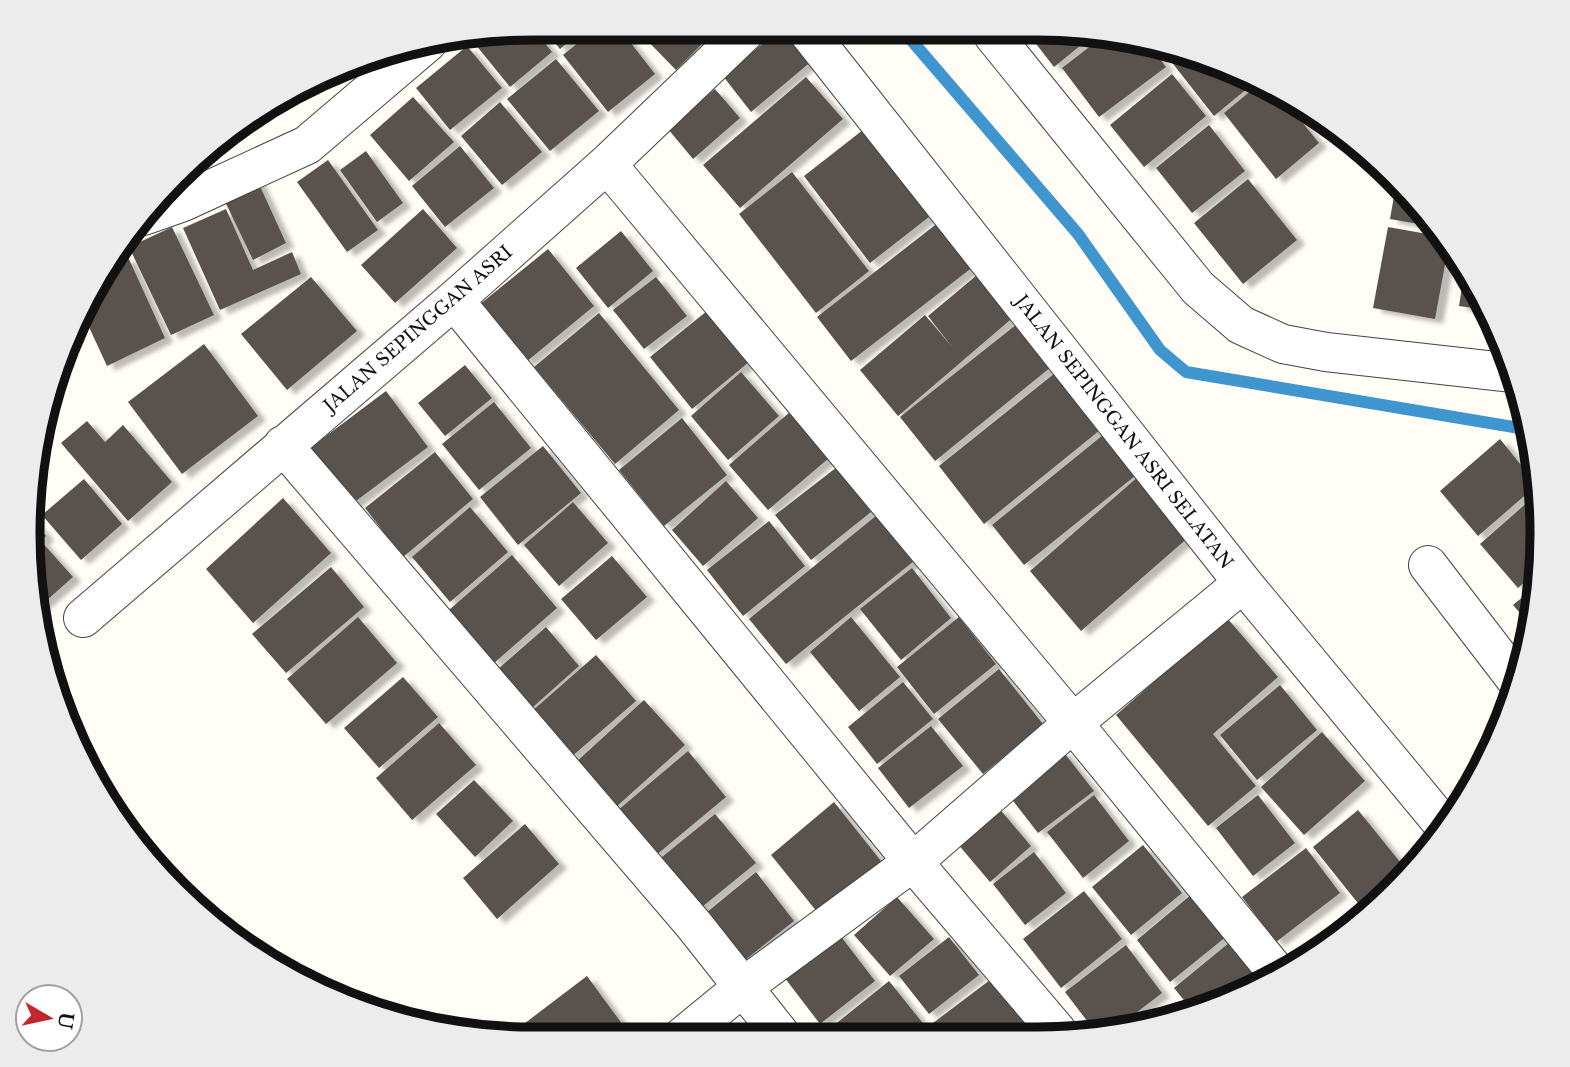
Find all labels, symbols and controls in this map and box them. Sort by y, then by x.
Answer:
street label: JALAN SEPINGGAN ASRI [318,241,517,418]
street label: JALAN SEPINGGAN ASRI SELATAN [1009,289,1238,573]
north arrow [14,983,84,1053]
text: U [53,1011,78,1031]

